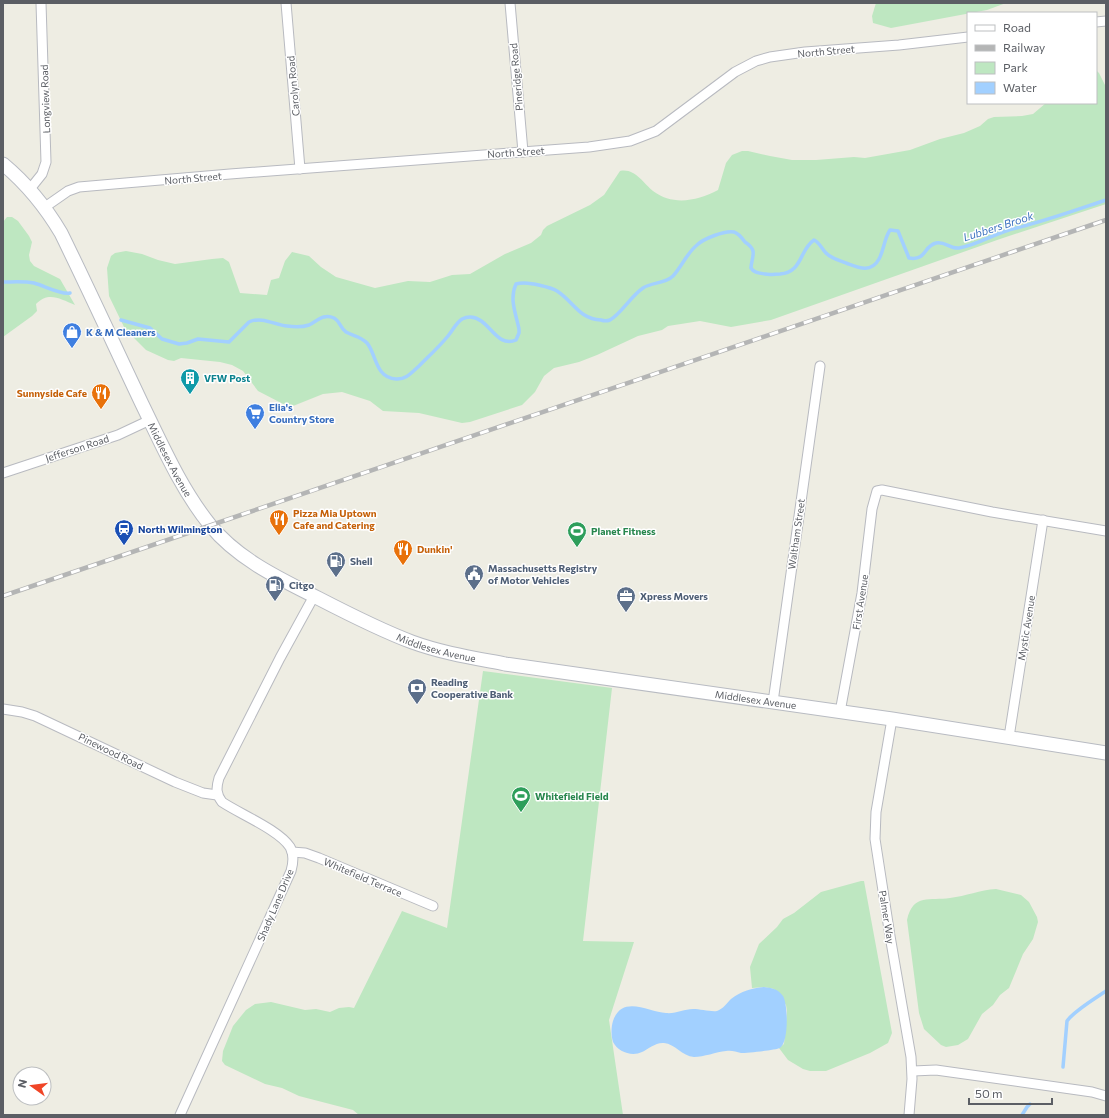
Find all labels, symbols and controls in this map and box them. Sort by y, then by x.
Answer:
legend [967,12,1097,104]
text: Road [1003,20,1031,34]
text: Railway [1003,40,1045,54]
street label: Pineridge Road [507,42,525,111]
street label: North Street [797,43,855,59]
street label: Carolyn Road [284,55,302,117]
text: Park [1003,60,1029,74]
street label: Longview Road [38,64,52,134]
text: Water [1003,80,1037,94]
street label: North Street [487,144,545,160]
street label: North Street [164,170,222,186]
water label: Lubbers Brook [961,208,1036,243]
shop icon: K & M Cleaners [61,321,83,349]
place label: K & M Cleaners [86,326,156,338]
building icon: VFW Post [179,367,201,395]
place label: VFW Post [204,372,250,384]
restaurant icon: Sunnyside Cafe [90,382,112,410]
place label: Sunnyside Cafe [17,387,87,399]
place label: Elia's Country Store [269,401,334,425]
supermarket icon: Elia's Country Store [244,402,266,430]
street label: Middlesex Avenue [146,420,194,499]
street label: Jefferson Road [44,432,111,464]
street label: Waltham Street [785,498,807,570]
place label: Pizza Mia Uptown Cafe and Catering [293,507,377,531]
restaurant icon: Pizza Mia Uptown Cafe and Catering [268,508,290,536]
station icon: North Wilmington [113,518,135,546]
sports icon: Planet Fitness [566,520,588,548]
place label: North Wilmington [138,523,222,535]
place label: Planet Fitness [591,525,656,537]
restaurant icon: Dunkin' [392,538,414,566]
place label: Dunkin' [417,543,452,555]
fuel station icon: Shell [325,550,347,578]
place label: Shell [350,555,373,567]
place label: Massachusetts Registry of Motor Vehicles [488,562,598,586]
public building icon: Massachusetts Registry of Motor Vehicles [463,563,485,591]
street label: First Avenue [850,573,870,631]
fuel station icon: Citgo [264,574,286,602]
place label: Citgo [289,579,314,591]
office icon: Xpress Movers [615,585,637,613]
place label: Xpress Movers [640,590,708,602]
street label: Mystic Avenue [1015,595,1037,661]
street label: Middlesex Avenue [395,631,477,664]
place label: Reading Cooperative Bank [431,676,513,700]
bank icon: Reading Cooperative Bank [406,677,428,705]
street label: Middlesex Avenue [714,688,797,711]
street label: Pinewood Road [77,730,146,772]
sports icon: Whitefield Field [510,785,532,813]
place label: Whitefield Field [535,790,609,802]
street label: Whitefield Terrace [322,855,404,899]
street label: Shady Lane Drive [254,867,296,943]
street label: Palmer Way [877,889,897,945]
north arrow [12,1066,52,1106]
text: N [15,1078,29,1089]
scale bar [969,1080,1052,1106]
text: 50 m [975,1086,1003,1100]

